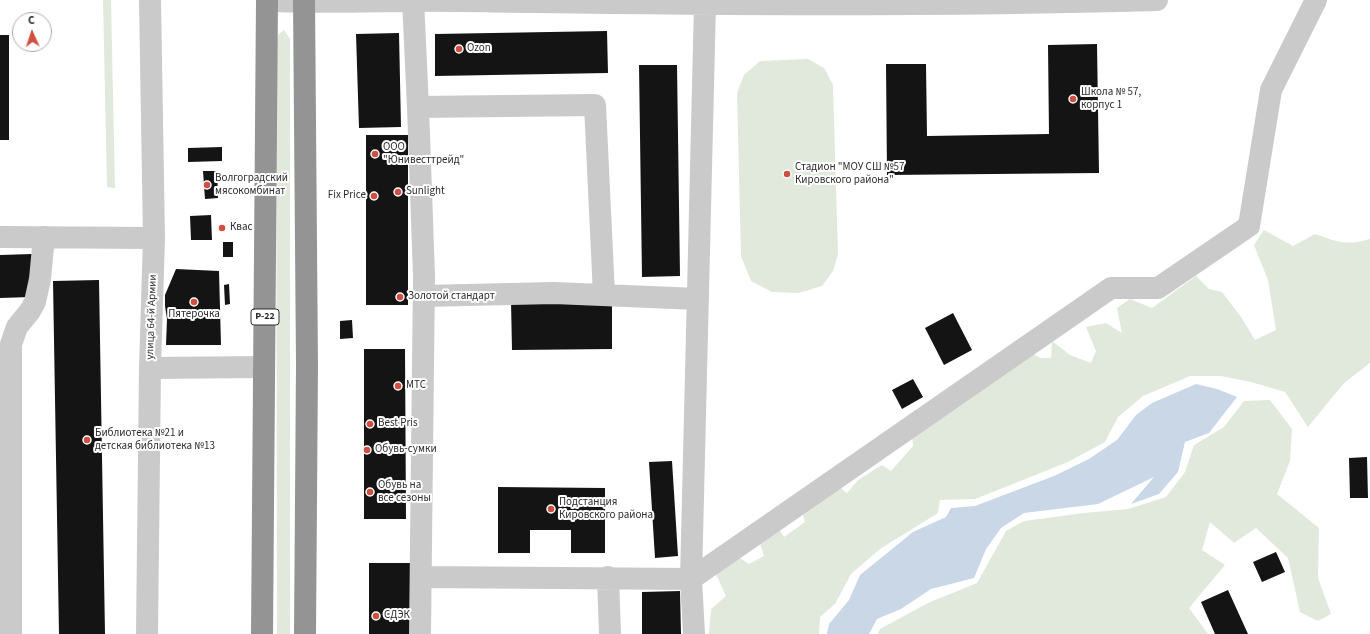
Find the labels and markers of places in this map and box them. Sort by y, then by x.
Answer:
place label: Ozon [467,42,491,56]
marker: Ozon [454,44,464,54]
place label: Школа № 57, корпус 1 [1081,86,1141,112]
marker: Школа № 57, корпус 1 [1068,94,1078,104]
place label: ООО "Юнивесттрейд" [383,141,464,167]
marker: ООО "Юнивесттрейд" [370,149,380,159]
place label: Стадион "МОУ СШ №57 Кировского района" [795,161,904,187]
marker: Стадион "МОУ СШ №57 Кировского района" [782,169,792,179]
place label: Волгоградский мясокомбинат [215,172,288,198]
marker: Волгоградский мясокомбинат [202,180,212,190]
place label: Sunlight [406,185,445,199]
marker: Sunlight [393,187,403,197]
place label: Fix Price [328,189,366,203]
marker: Fix Price [369,191,379,201]
place label: Квас [230,221,253,235]
marker: Квас [217,223,227,233]
place label: Золотой стандарт [408,290,495,304]
marker: Золотой стандарт [395,292,405,302]
marker: Пятерочка [189,297,199,307]
place label: Пятерочка [168,308,220,322]
place label: МТС [406,379,426,393]
marker: МТС [393,381,403,391]
place label: Best Pris [378,417,418,431]
marker: Best Pris [365,419,375,429]
place label: Библиотека №21 и детская библиотека №13 [95,427,215,453]
marker: Библиотека №21 и детская библиотека №13 [82,435,92,445]
place label: Обувь-сумки [375,443,437,457]
marker: Обувь-сумки [362,445,372,455]
place label: Обувь на все сезоны [378,479,431,505]
marker: Обувь на все сезоны [365,487,375,497]
place label: Подстанция Кировского района [559,496,653,522]
marker: Подстанция Кировского района [546,504,556,514]
place label: СДЭК [384,609,410,623]
marker: СДЭК [371,611,381,621]

